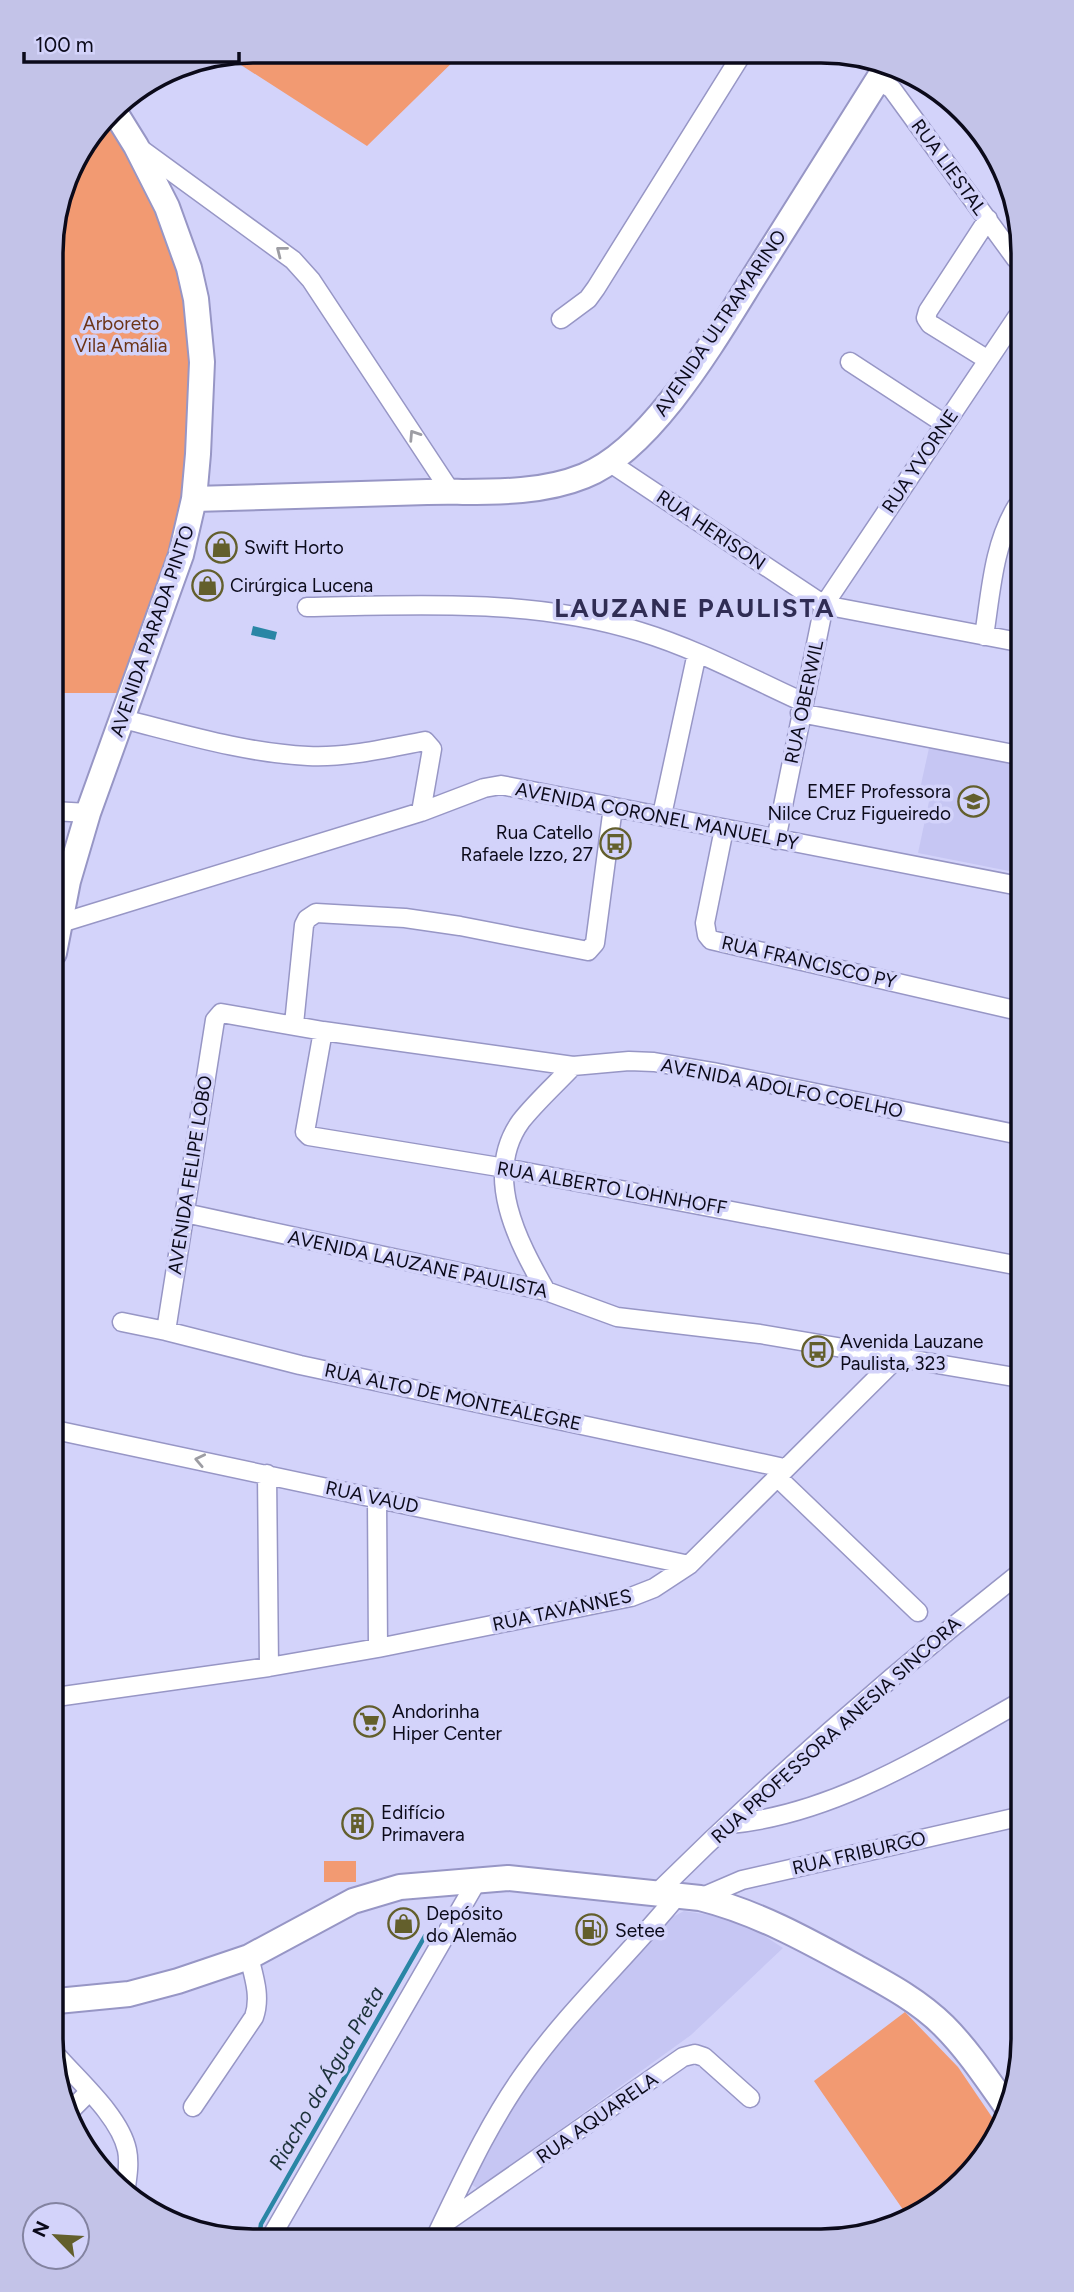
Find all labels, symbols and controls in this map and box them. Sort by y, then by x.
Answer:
scale bar [24,21,240,65]
text: 100 m [35,32,94,57]
street label: RUA LIESTAL [907,115,992,219]
street label: AVENIDA ULTRAMARINO [649,226,791,420]
one-way arrow [276,247,289,259]
park label: Arboreto Vila Amália [74,312,168,357]
street label: RUA YVORNE [877,405,963,517]
one-way arrow [409,430,422,443]
street label: RUA HERISON [652,485,770,575]
street label: AVENIDA PARADA PINTO [105,522,199,740]
shop icon: Swift Horto [204,530,238,564]
place label: Swift Horto [244,536,344,559]
shop icon: Cirúrgica Lucena [190,568,224,602]
place label: Cirúrgica Lucena [230,574,373,597]
district label: LAUZANE PAULISTA [554,592,836,624]
street label: RUA OBERWIL [780,638,828,766]
street label: AVENIDA CORONEL MANUEL PY [513,777,801,855]
place label: EMEF Professora Nilce Cruz Figueiredo [767,780,951,825]
school or university icon: EMEF Professora Nilce Cruz Figueiredo [957,785,991,819]
place label: Rua Catello Rafaele Izzo, 27 [461,821,593,866]
bus stop icon: Rua Catello Rafaele Izzo, 27 [599,826,633,860]
street label: RUA FRANCISCO PY [719,931,899,993]
street label: AVENIDA ADOLFO COELHO [659,1053,905,1123]
street label: AVENIDA FELIPE LOBO [163,1074,217,1276]
street label: RUA ALBERTO LOHNHOFF [495,1156,729,1220]
street label: AVENIDA LAUZANE PAULISTA [286,1225,550,1303]
place label: Avenida Lauzane Paulista, 323 [840,1330,983,1375]
bus stop icon: Avenida Lauzane Paulista, 323 [800,1335,834,1369]
street label: RUA ALTO DE MONTEALEGRE [322,1359,584,1435]
one-way arrow [194,1453,206,1468]
street label: RUA VAUD [323,1476,421,1518]
street label: RUA TAVANNES [490,1584,634,1636]
street label: RUA PROFESSORA ANESIA SINCORA [707,1612,966,1848]
place label: Andorinha Hiper Center [392,1700,503,1745]
supermarket icon: Andorinha Hiper Center [352,1705,386,1739]
place label: Edifício Primavera [381,1801,465,1846]
building icon: Edifício Primavera [341,1806,375,1840]
street label: RUA FRIBURGO [790,1826,928,1880]
place label: Depósito do Alemão [426,1902,517,1947]
shop icon: Depósito do Alemão [386,1907,420,1941]
fuel station icon: Setee [575,1913,609,1947]
place label: Setee [615,1919,665,1942]
water label: Riacho da Água Preta [263,1982,389,2174]
street label: RUA AQUARELA [532,2068,662,2168]
north arrow [21,2201,91,2271]
text: N [28,2218,55,2241]

